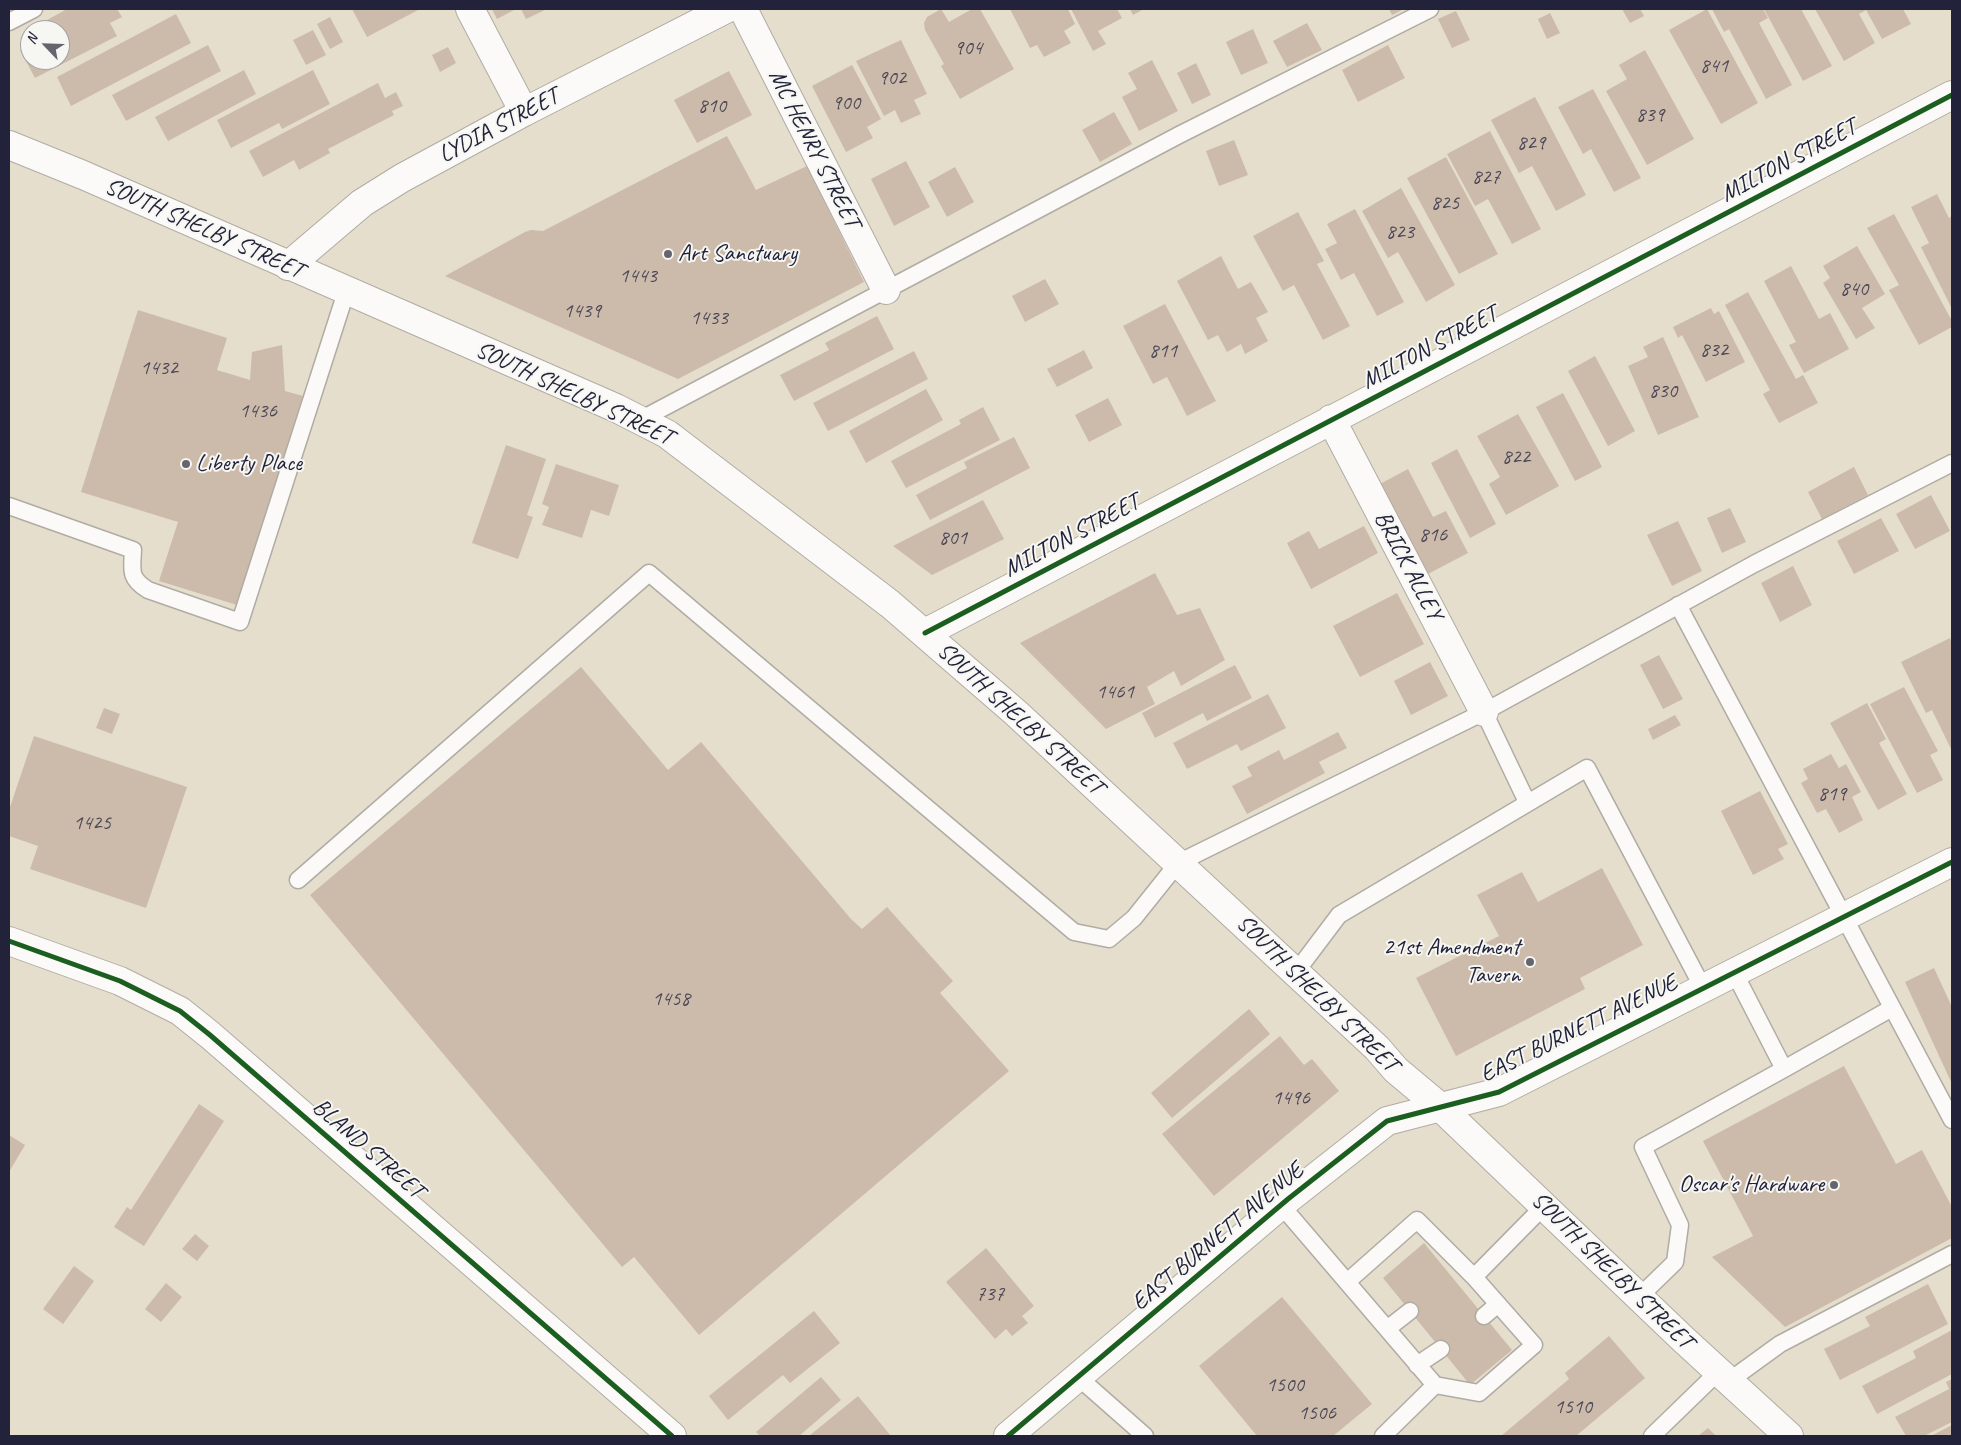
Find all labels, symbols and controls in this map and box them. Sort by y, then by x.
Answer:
north arrow [20,20,70,70]
text: N [22,32,41,47]
house number: 904 [954,35,982,61]
house number: 841 [1700,53,1728,79]
street label: MC HENRY STREET [762,65,866,233]
house number: 902 [878,65,906,91]
street label: LYDIA STREET [434,82,564,170]
house number: 900 [832,90,860,116]
house number: 810 [698,93,726,119]
house number: 839 [1636,102,1664,128]
street label: MILTON STREET [1716,113,1862,209]
house number: 829 [1517,130,1545,156]
house number: 827 [1472,164,1500,190]
street label: SOUTH SHELBY STREET [100,172,308,286]
house number: 825 [1431,190,1459,216]
house number: 823 [1386,219,1414,245]
place label: Art Sanctuary [678,240,797,268]
marker: Art Sanctuary [662,248,674,260]
house number: 1443 [619,263,657,289]
house number: 840 [1840,276,1868,302]
house number: 1439 [563,298,601,324]
street label: MILTON STREET [1357,300,1503,396]
house number: 1433 [690,305,728,331]
street label: SOUTH SHELBY STREET [471,336,677,452]
house number: 832 [1700,337,1728,363]
house number: 811 [1149,338,1177,364]
house number: 1432 [140,355,178,381]
house number: 830 [1649,378,1677,404]
house number: 1436 [239,398,277,424]
house number: 822 [1502,444,1530,470]
place label: Liberty Place [196,450,302,478]
marker: Liberty Place [180,458,192,470]
street label: MILTON STREET [999,488,1145,584]
street label: BRICK ALLEY [1367,507,1449,625]
house number: 816 [1419,522,1447,548]
house number: 801 [939,525,967,551]
street label: SOUTH SHELBY STREET [931,637,1109,801]
house number: 1461 [1096,679,1134,705]
house number: 819 [1818,781,1846,807]
house number: 1425 [73,810,111,836]
street label: SOUTH SHELBY STREET [1230,909,1404,1079]
place label: 21st Amendment Tavern [1383,934,1520,990]
marker: 21st Amendment Tavern [1524,956,1536,968]
street label: EAST BURNETT AVENUE [1476,969,1682,1089]
house number: 1458 [652,986,690,1012]
house number: 1496 [1272,1085,1310,1111]
street label: BLAND STREET [306,1093,430,1205]
street label: EAST BURNETT AVENUE [1126,1157,1310,1317]
place label: Oscar's Hardware [1679,1171,1824,1199]
marker: Oscar's Hardware [1828,1179,1840,1191]
street label: SOUTH SHELBY STREET [1525,1186,1699,1356]
house number: 737 [976,1281,1004,1307]
house number: 1500 [1266,1372,1304,1398]
house number: 1510 [1554,1394,1592,1420]
house number: 1506 [1298,1400,1336,1426]

